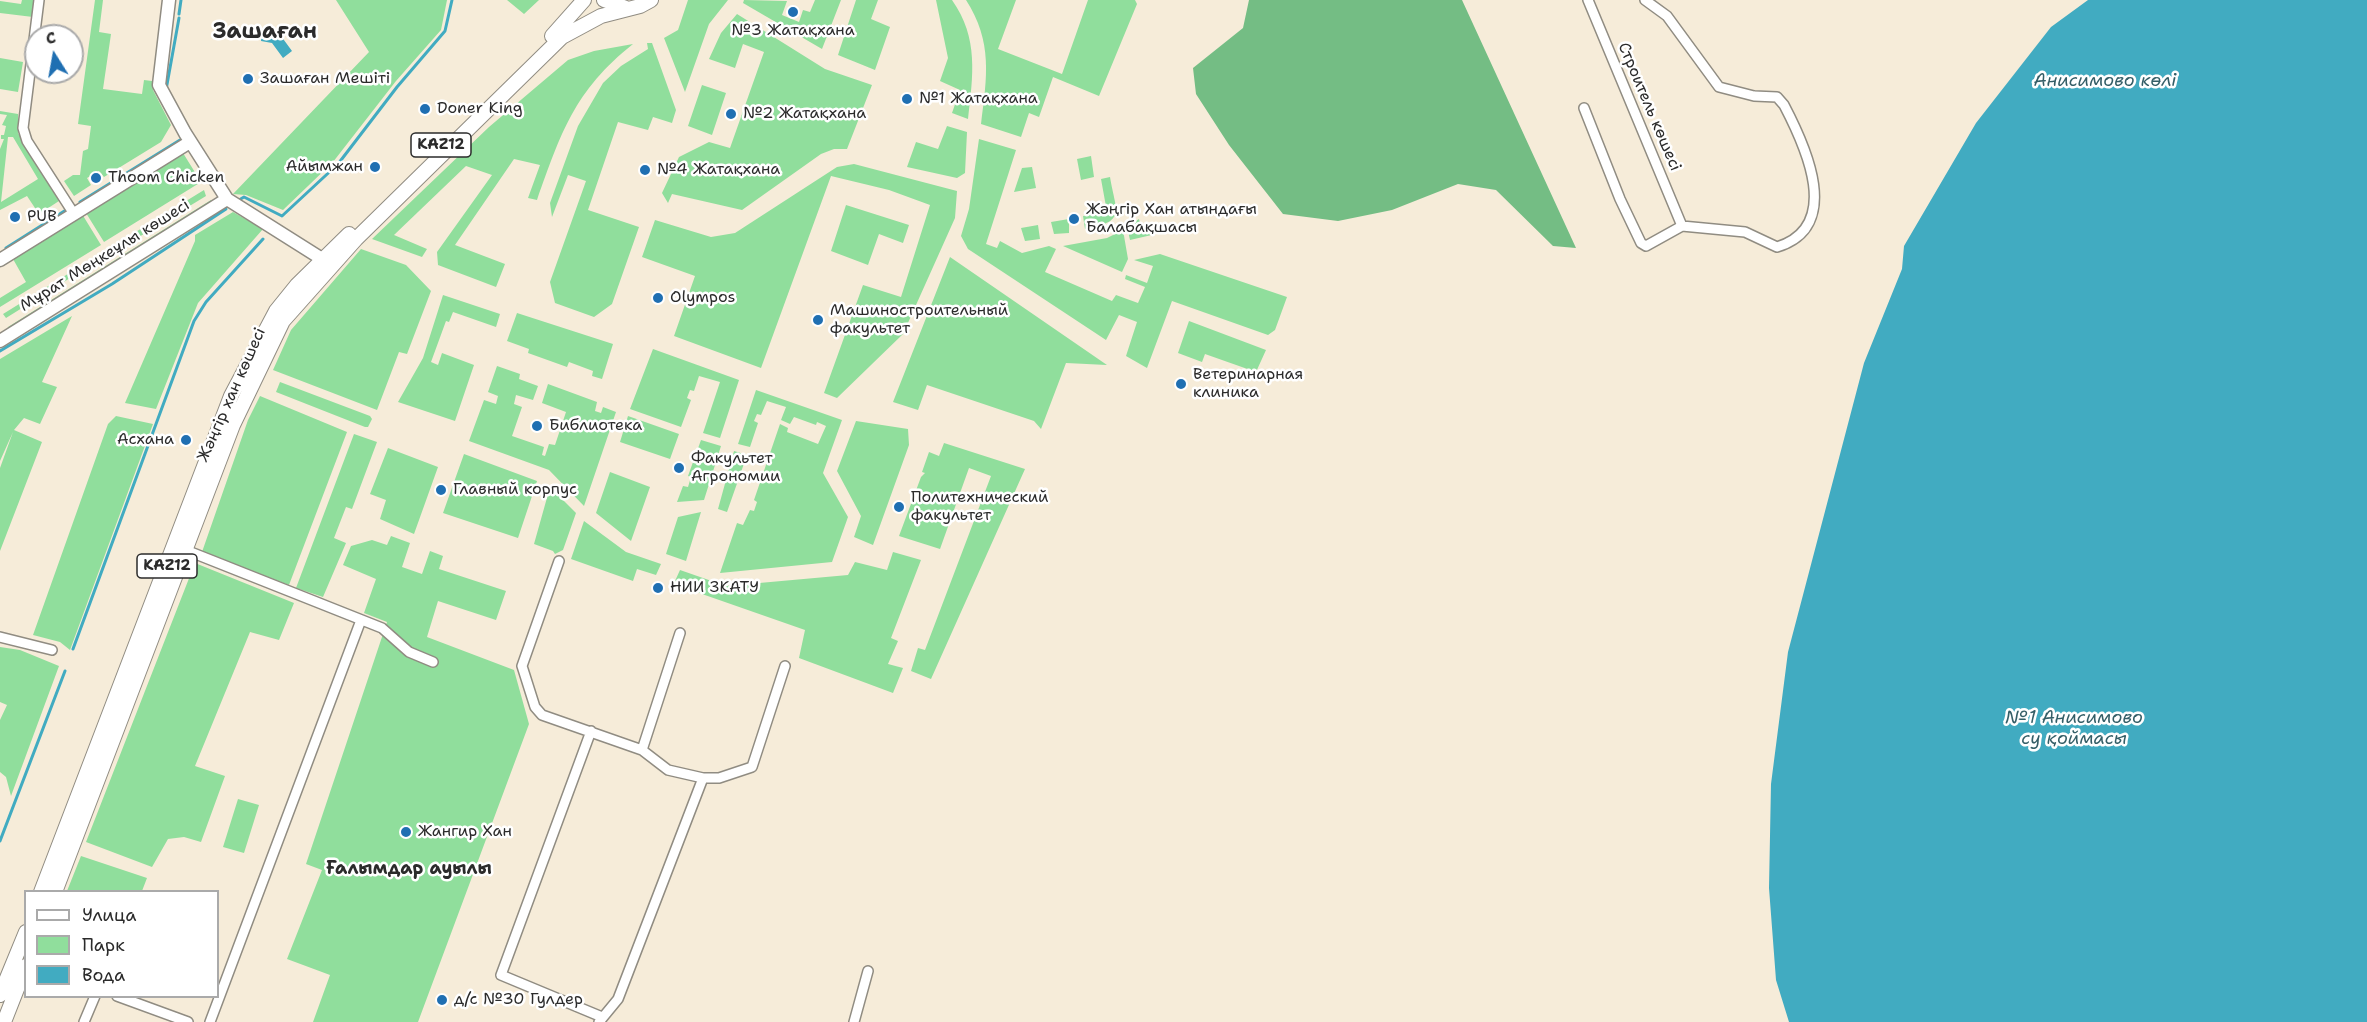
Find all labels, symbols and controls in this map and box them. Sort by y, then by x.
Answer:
marker: №3 Жатақхана [786,5,800,19]
district label: Зашаған [213,19,317,45]
place label: №3 Жатақхана [731,21,855,41]
north arrow [24,24,84,84]
text: С [44,27,58,49]
street label: Строитель көшесі [1613,40,1685,174]
place label: Зашаған Мешіті [260,69,390,89]
water label: Анисимово көлі [2034,70,2176,92]
marker: Зашаған Мешіті [241,72,255,86]
place label: №1 Жатақхана [919,89,1038,109]
marker: №1 Жатақхана [900,92,914,106]
place label: Doner King [437,99,522,119]
marker: Doner King [418,102,432,116]
place label: №2 Жатақхана [743,104,866,124]
marker: №2 Жатақхана [724,107,738,121]
road number: KAZ12 [411,133,471,157]
place label: Айымжан [286,157,363,177]
marker: Айымжан [368,160,382,174]
place label: №4 Жатақхана [657,160,780,180]
marker: №4 Жатақхана [638,163,652,177]
place label: Thoom Chicken [108,168,224,188]
marker: Thoom Chicken [89,171,103,185]
street label: Мұрат Мөңкеұлы көшесі [17,196,193,316]
place label: Жәңгір Хан атындағы Балабақшасы [1086,200,1257,238]
place label: PUB [27,207,57,227]
marker: PUB [8,210,22,224]
marker: Жәңгір Хан атындағы Балабақшасы [1067,212,1081,226]
place label: Olympos [670,288,736,308]
marker: Olympos [651,291,665,305]
place label: Машиностроительный факультет [830,301,1008,339]
marker: Машиностроительный факультет [811,313,825,327]
street label: Жәңгір хан көшесі [194,325,270,465]
place label: Ветеринарная клиника [1193,365,1303,403]
marker: Ветеринарная клиника [1174,377,1188,391]
place label: Библиотека [549,416,642,436]
marker: Библиотека [530,419,544,433]
place label: Асхана [117,430,174,450]
marker: Асхана [179,433,193,447]
place label: Факультет Агрономии [691,449,780,487]
marker: Факультет Агрономии [672,461,686,475]
place label: Главный корпус [453,480,577,500]
marker: Главный корпус [434,483,448,497]
place label: Политехнический факультет [911,488,1048,526]
marker: Политехнический факультет [892,500,906,514]
road number: KAZ12 [137,554,197,578]
place label: НИИ ЗКАТУ [670,578,759,598]
marker: НИИ ЗКАТУ [651,581,665,595]
water label: №1 Анисимово су қоймасы [2005,707,2143,750]
place label: Жангир Хан [418,822,512,842]
marker: Жангир Хан [399,825,413,839]
district label: Ғалымдар ауылы [326,858,492,880]
legend [24,890,219,998]
text: Улица [82,903,136,927]
text: Парк [82,933,125,957]
text: Вода [82,963,125,987]
place label: д/с №30 Гулдер [454,990,583,1010]
marker: д/с №30 Гулдер [435,993,449,1007]

